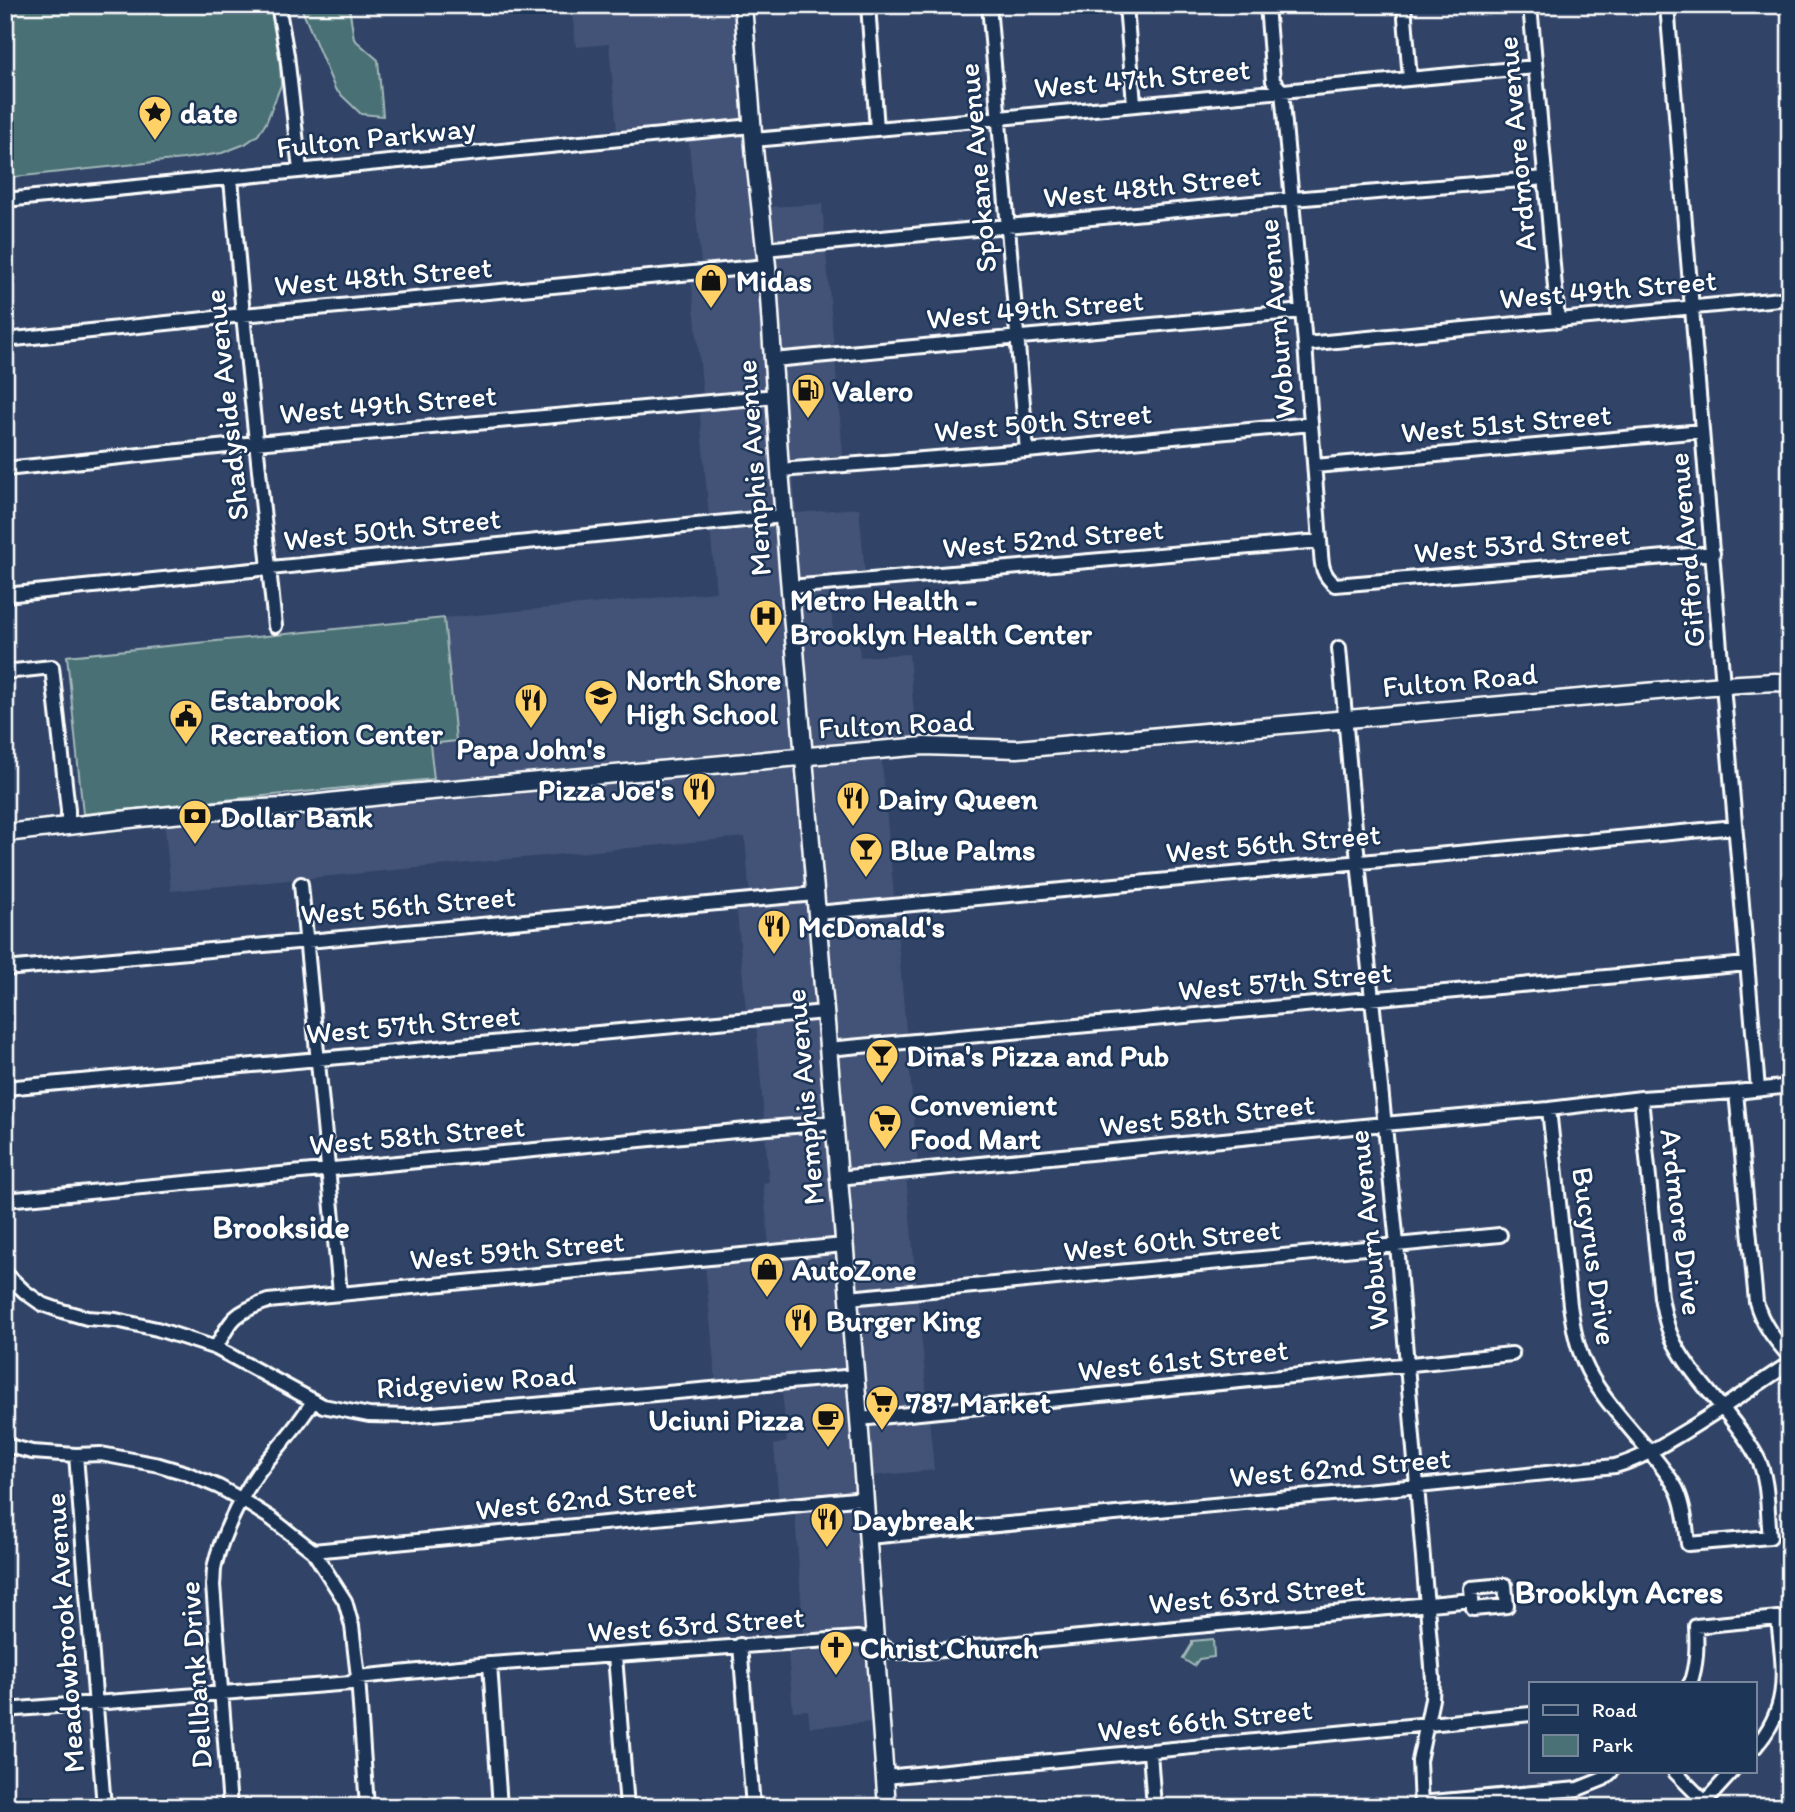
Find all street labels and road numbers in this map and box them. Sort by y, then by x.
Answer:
street label: Ardmore Avenue [1488,35,1544,253]
street label: West 47th Street [1032,50,1252,106]
street label: Spokane Avenue [949,62,1005,274]
street label: Fulton Parkway [275,108,477,166]
street label: West 48th Street [1041,156,1263,216]
street label: Woburn Avenue [1249,217,1303,421]
street label: West 48th Street [272,248,494,304]
street label: West 49th Street [1498,261,1718,317]
street label: West 49th Street [925,281,1145,337]
street label: Shadyside Avenue [195,288,257,522]
street label: Memphis Avenue [727,358,779,578]
street label: West 49th Street [278,376,498,432]
street label: West 50th Street [933,394,1153,450]
street label: West 51st Street [1399,395,1613,451]
street label: Gifford Avenue [1659,451,1713,649]
street label: West 50th Street [281,499,503,559]
street label: West 52nd Street [941,510,1165,566]
street label: West 53rd Street [1412,515,1632,571]
street label: Fulton Road [1381,655,1540,705]
street label: Fulton Road [817,701,975,747]
street label: West 56th Street [1164,815,1382,871]
street label: West 56th Street [299,877,517,933]
street label: West 57th Street [1176,953,1394,1009]
street label: Memphis Avenue [776,987,832,1207]
street label: West 57th Street [304,996,522,1052]
street label: West 58th Street [1097,1085,1317,1145]
street label: West 58th Street [308,1107,526,1163]
street label: Ardmore Drive [1652,1127,1712,1317]
street label: Woburn Avenue [1339,1128,1397,1332]
street label: Bucyrus Drive [1564,1165,1626,1347]
street label: West 60th Street [1061,1210,1283,1270]
street label: West 59th Street [408,1222,626,1278]
street label: West 61st Street [1076,1331,1290,1389]
street label: Ridgeview Road [375,1356,577,1406]
street label: West 62nd Street [1228,1439,1452,1495]
street label: West 62nd Street [474,1468,698,1528]
street label: Meadowbrook Avenue [36,1492,92,1774]
street label: West 63rd Street [1147,1566,1367,1622]
street label: Dellbank Drive [170,1580,220,1770]
street label: West 63rd Street [586,1598,806,1650]
street label: West 66th Street [1096,1690,1314,1750]

